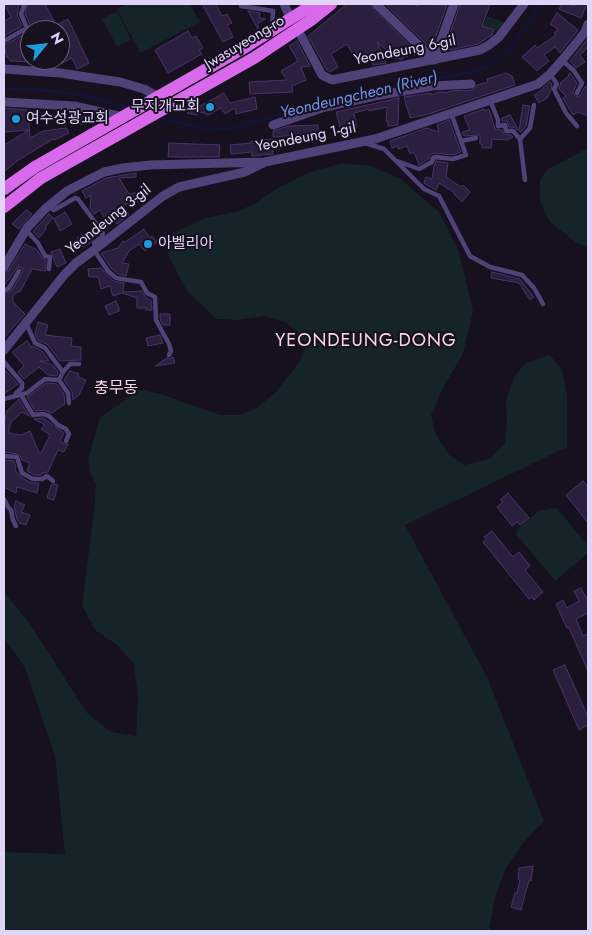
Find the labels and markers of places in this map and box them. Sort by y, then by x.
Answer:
place label: 무지개교회 [131,98,200,116]
marker: 무지개교회 [204,101,216,113]
place label: 여수성광교회 [26,110,109,128]
marker: 여수성광교회 [10,113,22,125]
place label: 아벨리아 [158,235,213,253]
marker: 아벨리아 [142,238,154,250]

